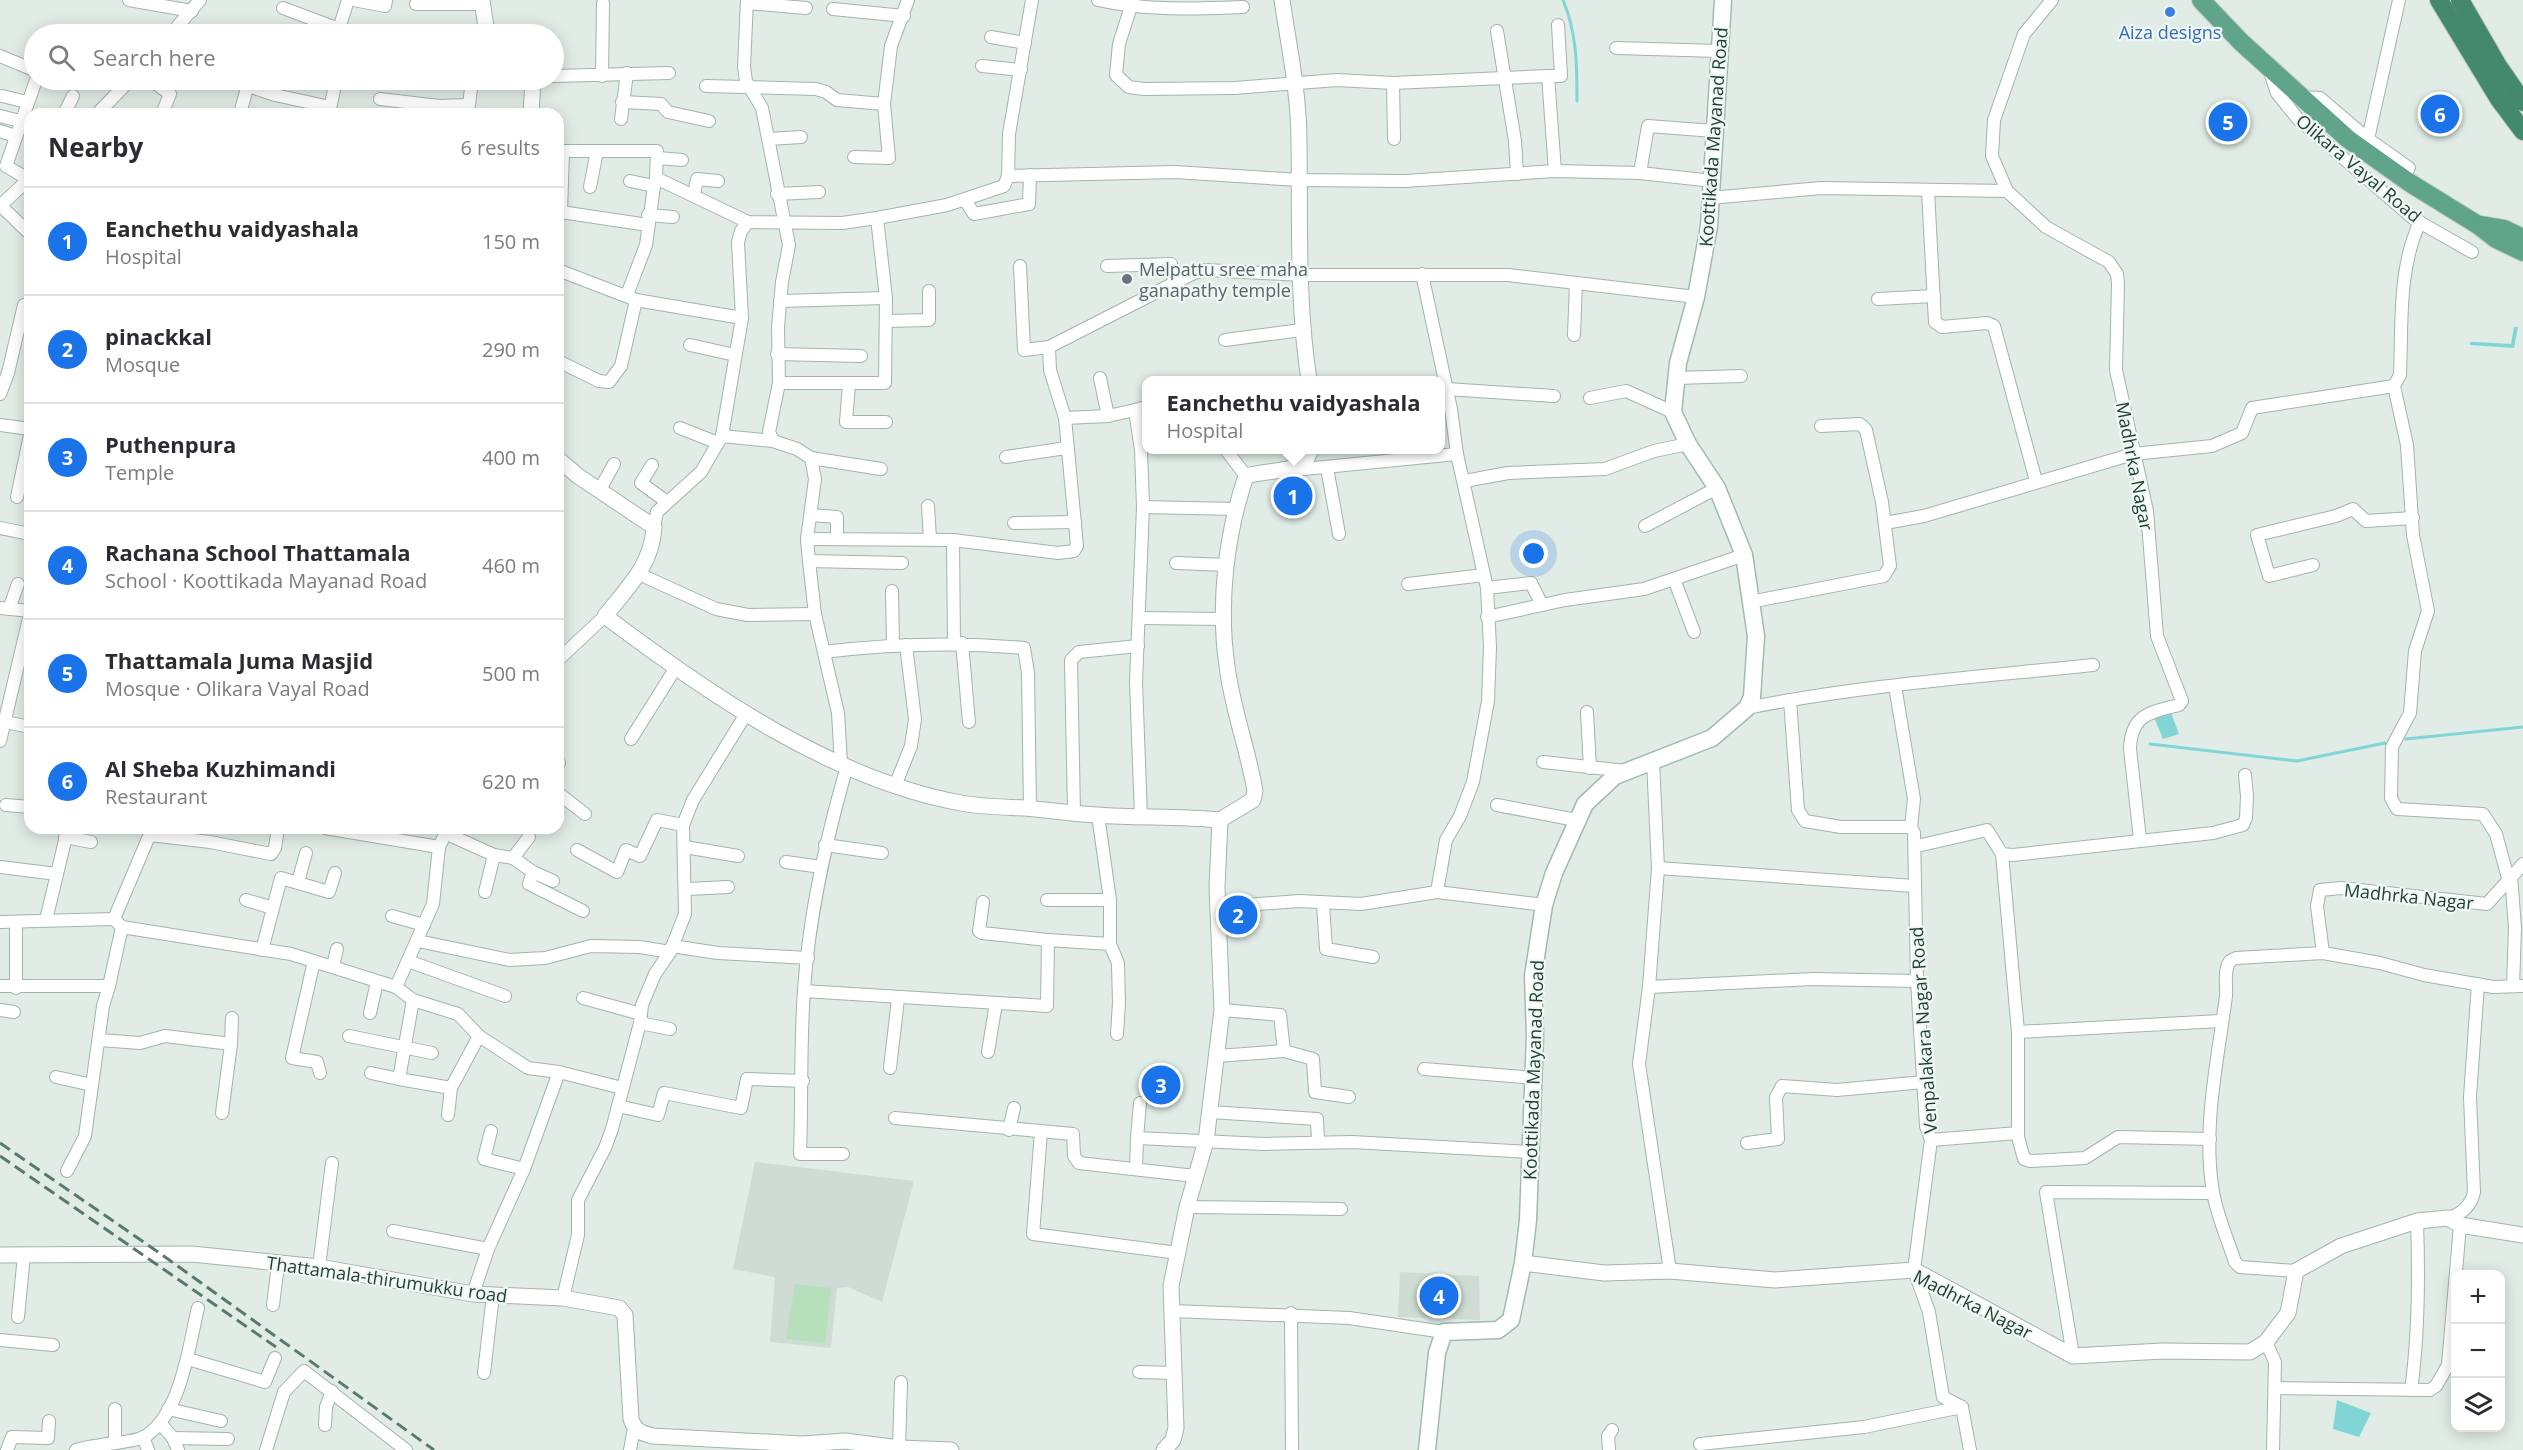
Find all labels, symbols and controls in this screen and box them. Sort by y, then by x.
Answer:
marker: Aiza designs [2163,5,2177,19]
place label: Aiza designs [2119,20,2221,44]
search box [24,24,564,90]
street label: Koottikada Mayanad Road [1693,26,1733,248]
icon: search [45,41,78,74]
text: Search here [93,42,216,72]
pin: 6 [2420,92,2460,136]
pin: 5 [2208,100,2248,144]
street label: Olikara Vayal Road [2291,109,2427,227]
text: Nearby [48,129,143,165]
text: 6 results [460,134,540,161]
text: Eanchethu vaidyashala [105,213,359,243]
text: 1 [62,228,73,255]
text: 150 m [482,228,540,255]
text: Hospital [105,243,182,270]
place label: Melpattu sree maha ganapathy temple [1139,257,1308,302]
marker: Melpattu sree maha ganapathy temple [1120,272,1134,286]
text: pinackkal [105,321,212,351]
text: 2 [62,336,73,363]
text: 290 m [482,336,540,363]
text: Mosque [105,351,180,378]
popup [1142,376,1445,454]
text: Eanchethu vaidyashala [1167,387,1420,417]
street label: Madhrka Nagar [2111,400,2159,533]
text: Hospital [1167,417,1243,444]
text: Puthenpura [105,429,236,459]
text: 3 [62,444,73,471]
text: 400 m [482,444,540,471]
text: Temple [105,459,174,486]
pin: 1 [1274,474,1312,518]
text: Rachana School Thattamala [105,537,411,567]
your location [1519,539,1548,568]
text: 4 [62,552,73,579]
text: 460 m [482,552,540,579]
text: School · Koottikada Mayanad Road [105,567,427,594]
text: Thattamala Juma Masjid [105,645,373,675]
text: 5 [62,660,73,687]
text: 500 m [482,660,540,687]
text: Mosque · Olikara Vayal Road [105,675,370,702]
text: Al Sheba Kuzhimandi [105,753,336,783]
text: 6 [62,768,73,795]
text: 620 m [482,768,540,795]
text: Restaurant [105,783,207,810]
street label: Madhrka Nagar [2343,877,2476,915]
pin: 2 [1218,892,1258,938]
street label: Venpalakara Nagar Road [1904,926,1942,1134]
street label: Koottikada Mayanad Road [1517,960,1549,1180]
pin: 3 [1142,1062,1180,1108]
street label: Thattamala-thirumukku road [265,1250,509,1308]
street label: Madhrka Nagar [1909,1264,2037,1345]
map controls [2451,1270,2505,1432]
button: + [2451,1270,2505,1324]
pin: 4 [1420,1274,1458,1318]
button: − [2451,1324,2505,1378]
button: layers [2451,1378,2505,1432]

